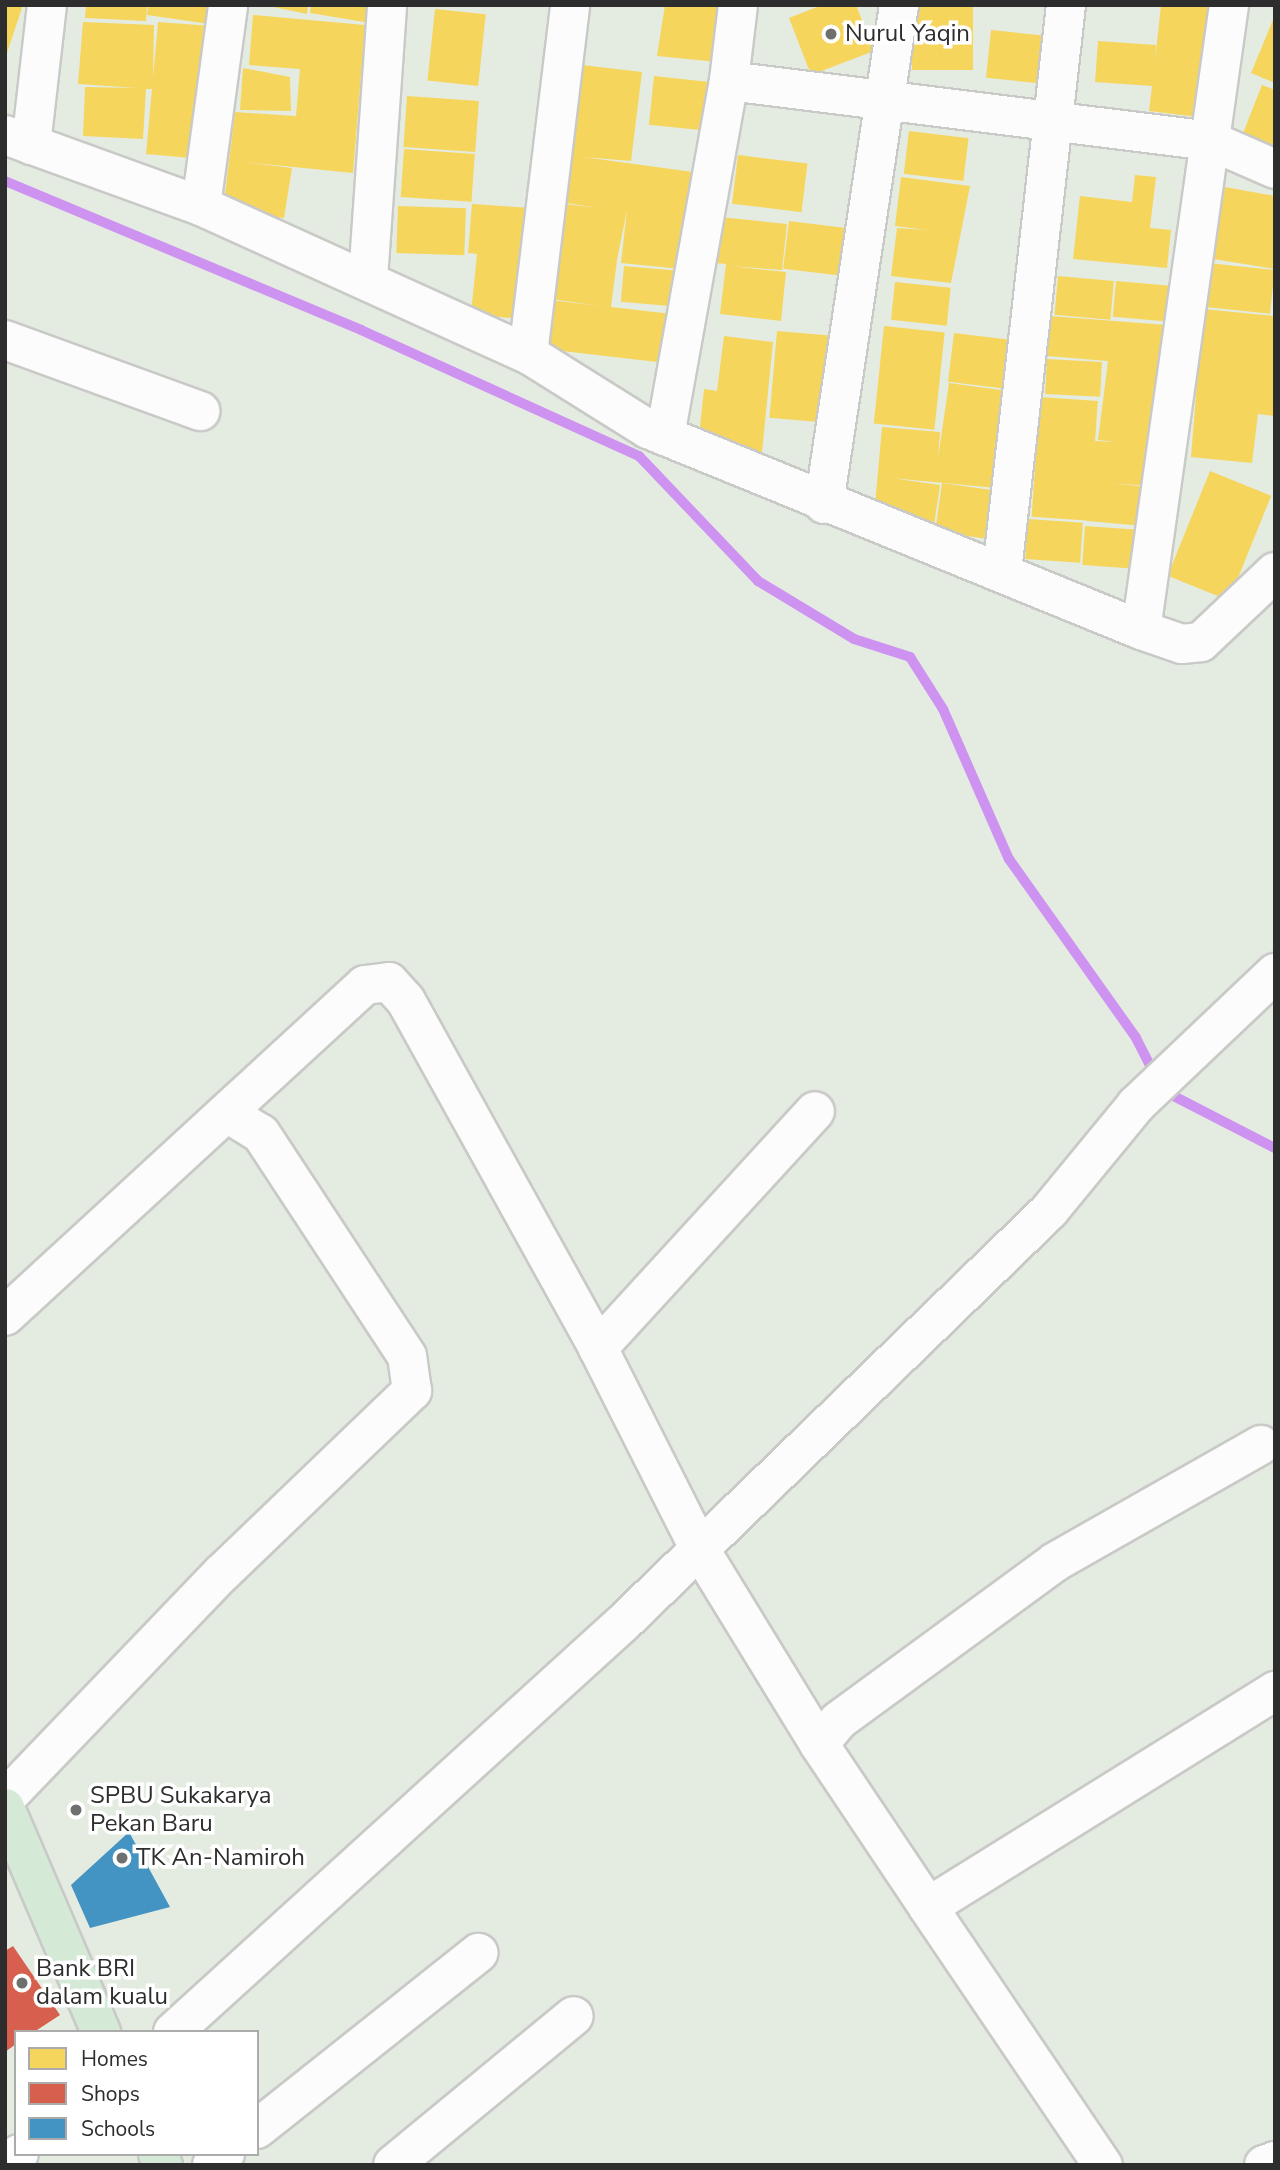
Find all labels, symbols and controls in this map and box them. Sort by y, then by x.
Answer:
place label: Nurul Yaqin [845,20,970,48]
marker: Nurul Yaqin [823,26,839,42]
place label: SPBU Sukakarya Pekan Baru [90,1782,271,1838]
marker: SPBU Sukakarya Pekan Baru [68,1802,84,1818]
place label: TK An-Namiroh [136,1844,305,1872]
marker: TK An-Namiroh [114,1850,130,1866]
place label: Bank BRI dalam kualu [36,1955,168,2011]
marker: Bank BRI dalam kualu [14,1975,30,1991]
legend [14,2030,259,2156]
text: Homes [81,2045,148,2073]
text: Shops [81,2080,140,2108]
text: Schools [81,2115,155,2143]

